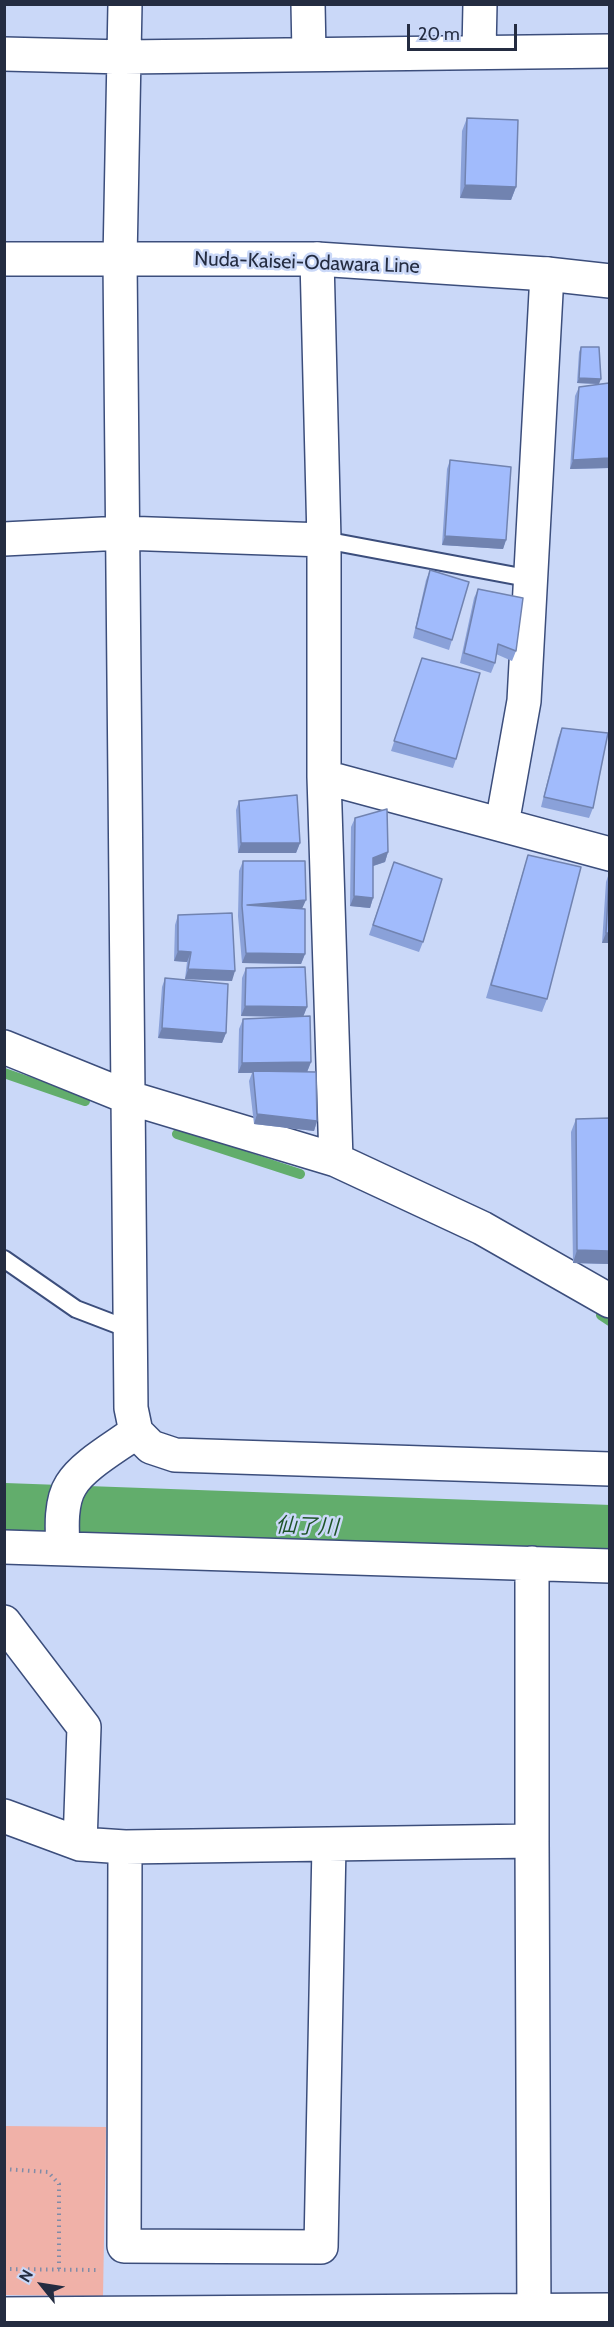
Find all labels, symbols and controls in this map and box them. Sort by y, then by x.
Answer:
scale bar [410,12,520,50]
text: 20 m [418,23,460,45]
street label: Nuda-Kaisei-Odawara Line [194,247,420,279]
water label: 仙了川 [275,1513,339,1541]
north arrow [12,2255,72,2315]
text: N [15,2266,37,2285]

